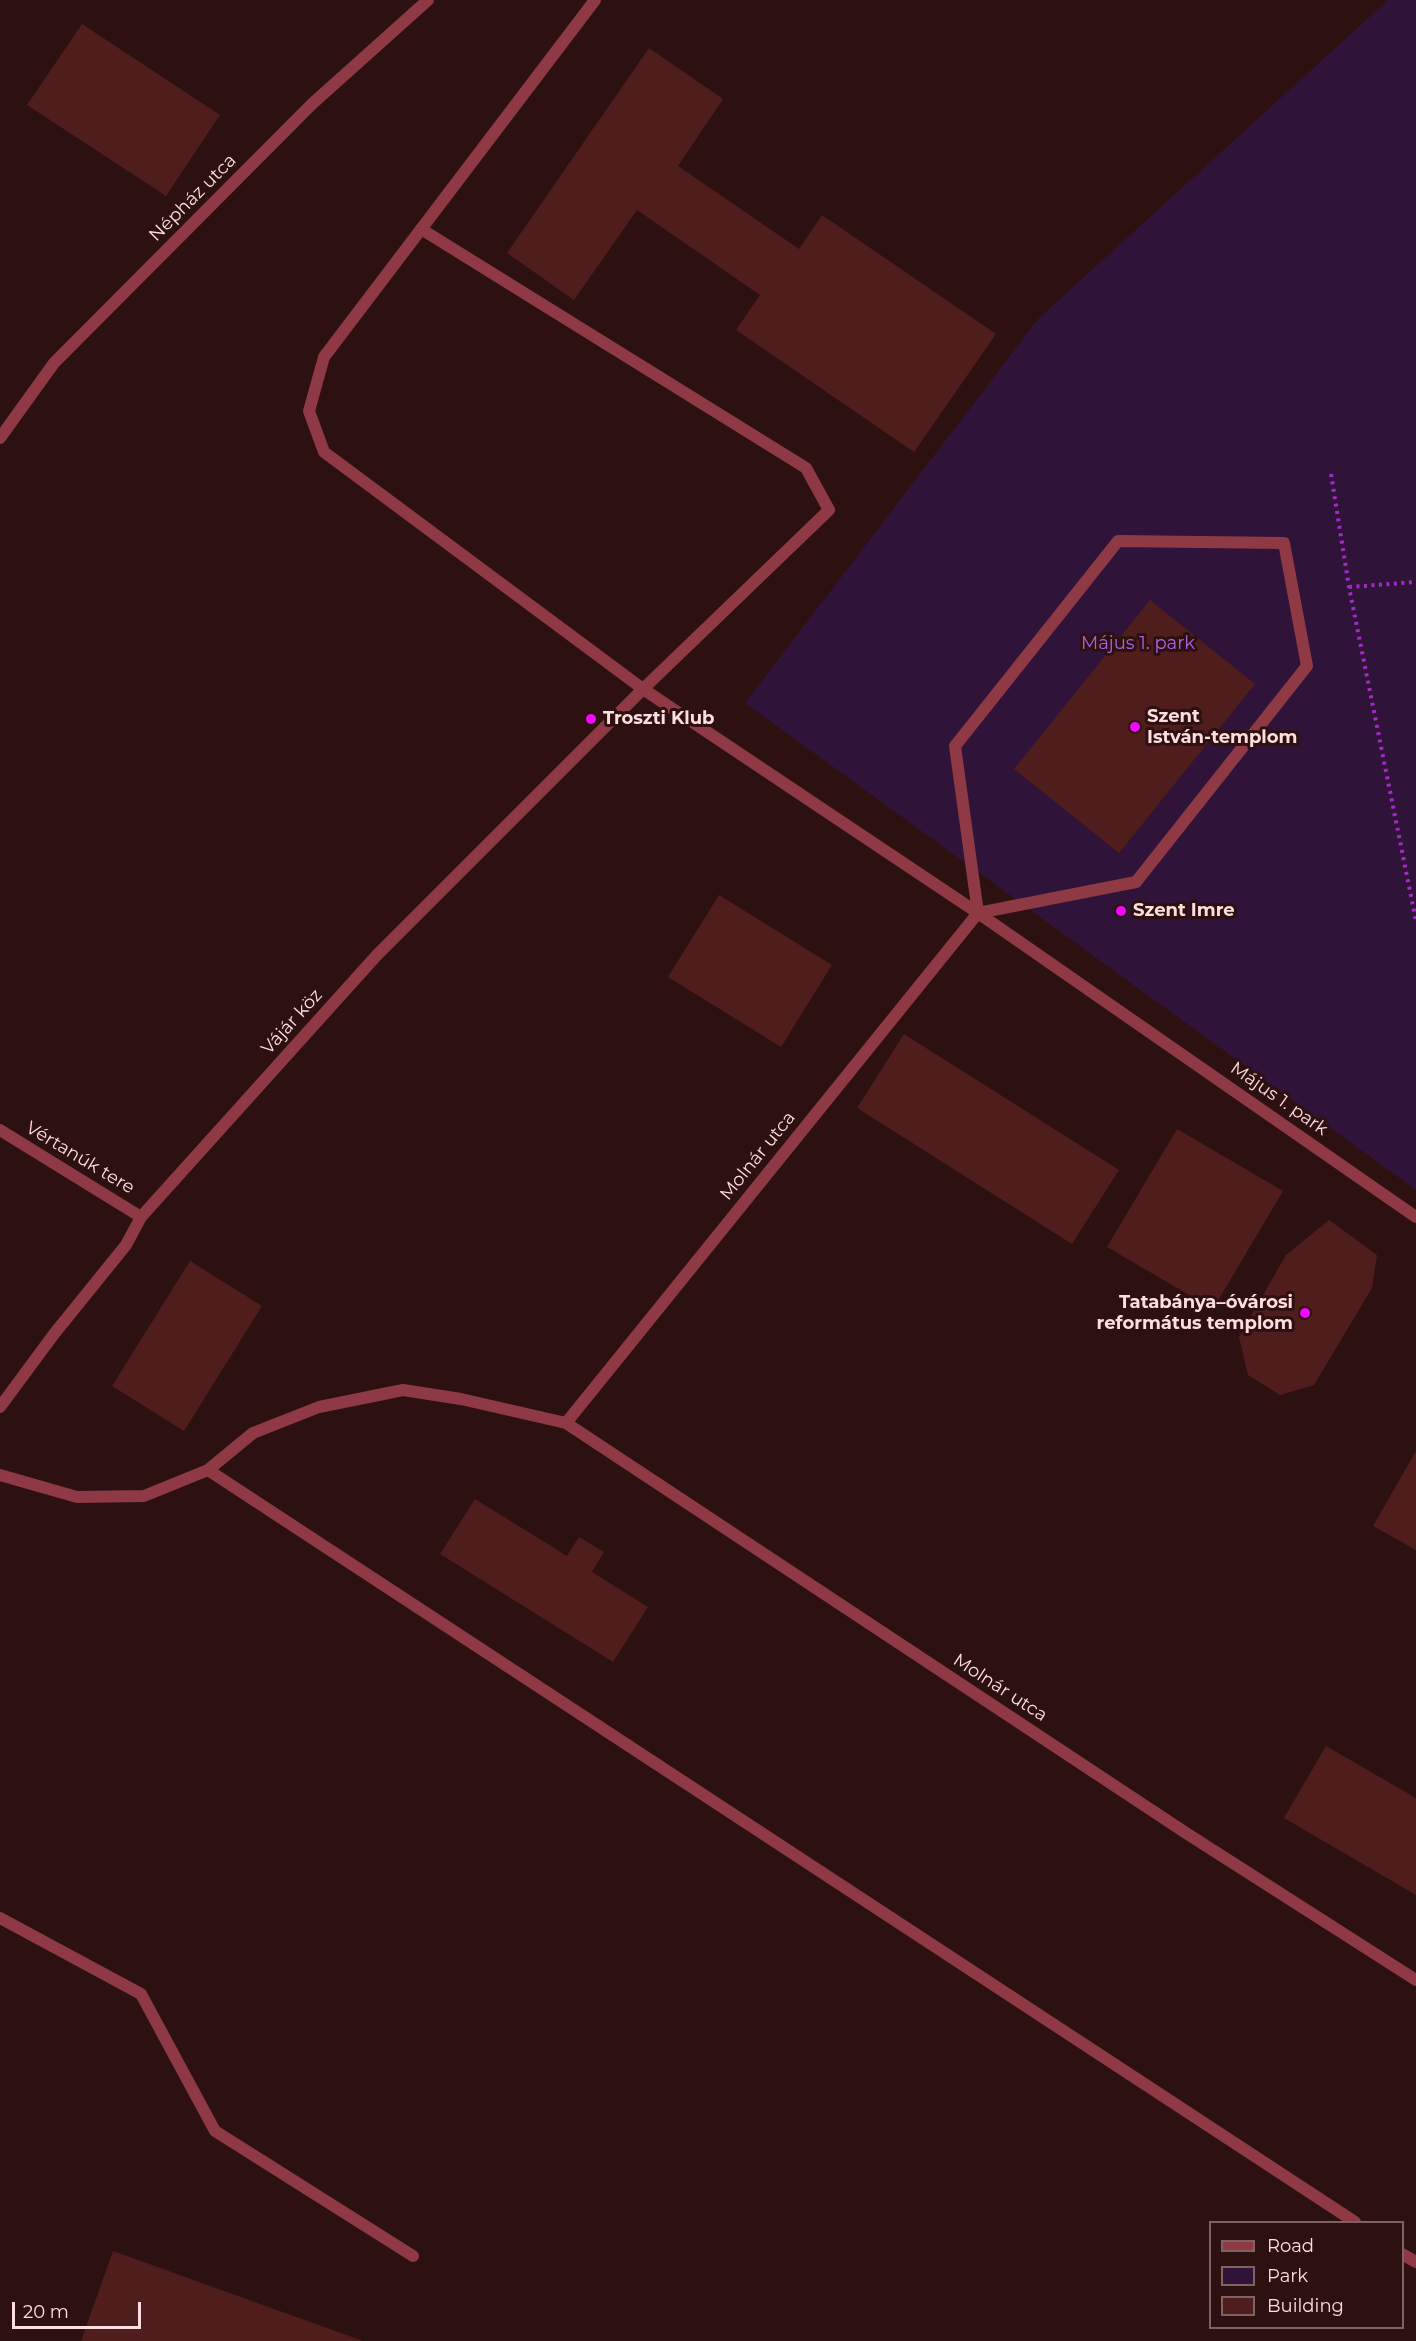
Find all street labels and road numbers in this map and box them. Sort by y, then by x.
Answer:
street label: Népház utca [145,150,241,246]
street label: Vájár köz [257,985,327,1059]
street label: Május 1. park [1226,1057,1332,1141]
street label: Molnár utca [716,1107,800,1205]
street label: Vértanúk tere [22,1117,138,1199]
street label: Molnár utca [949,1650,1051,1726]

